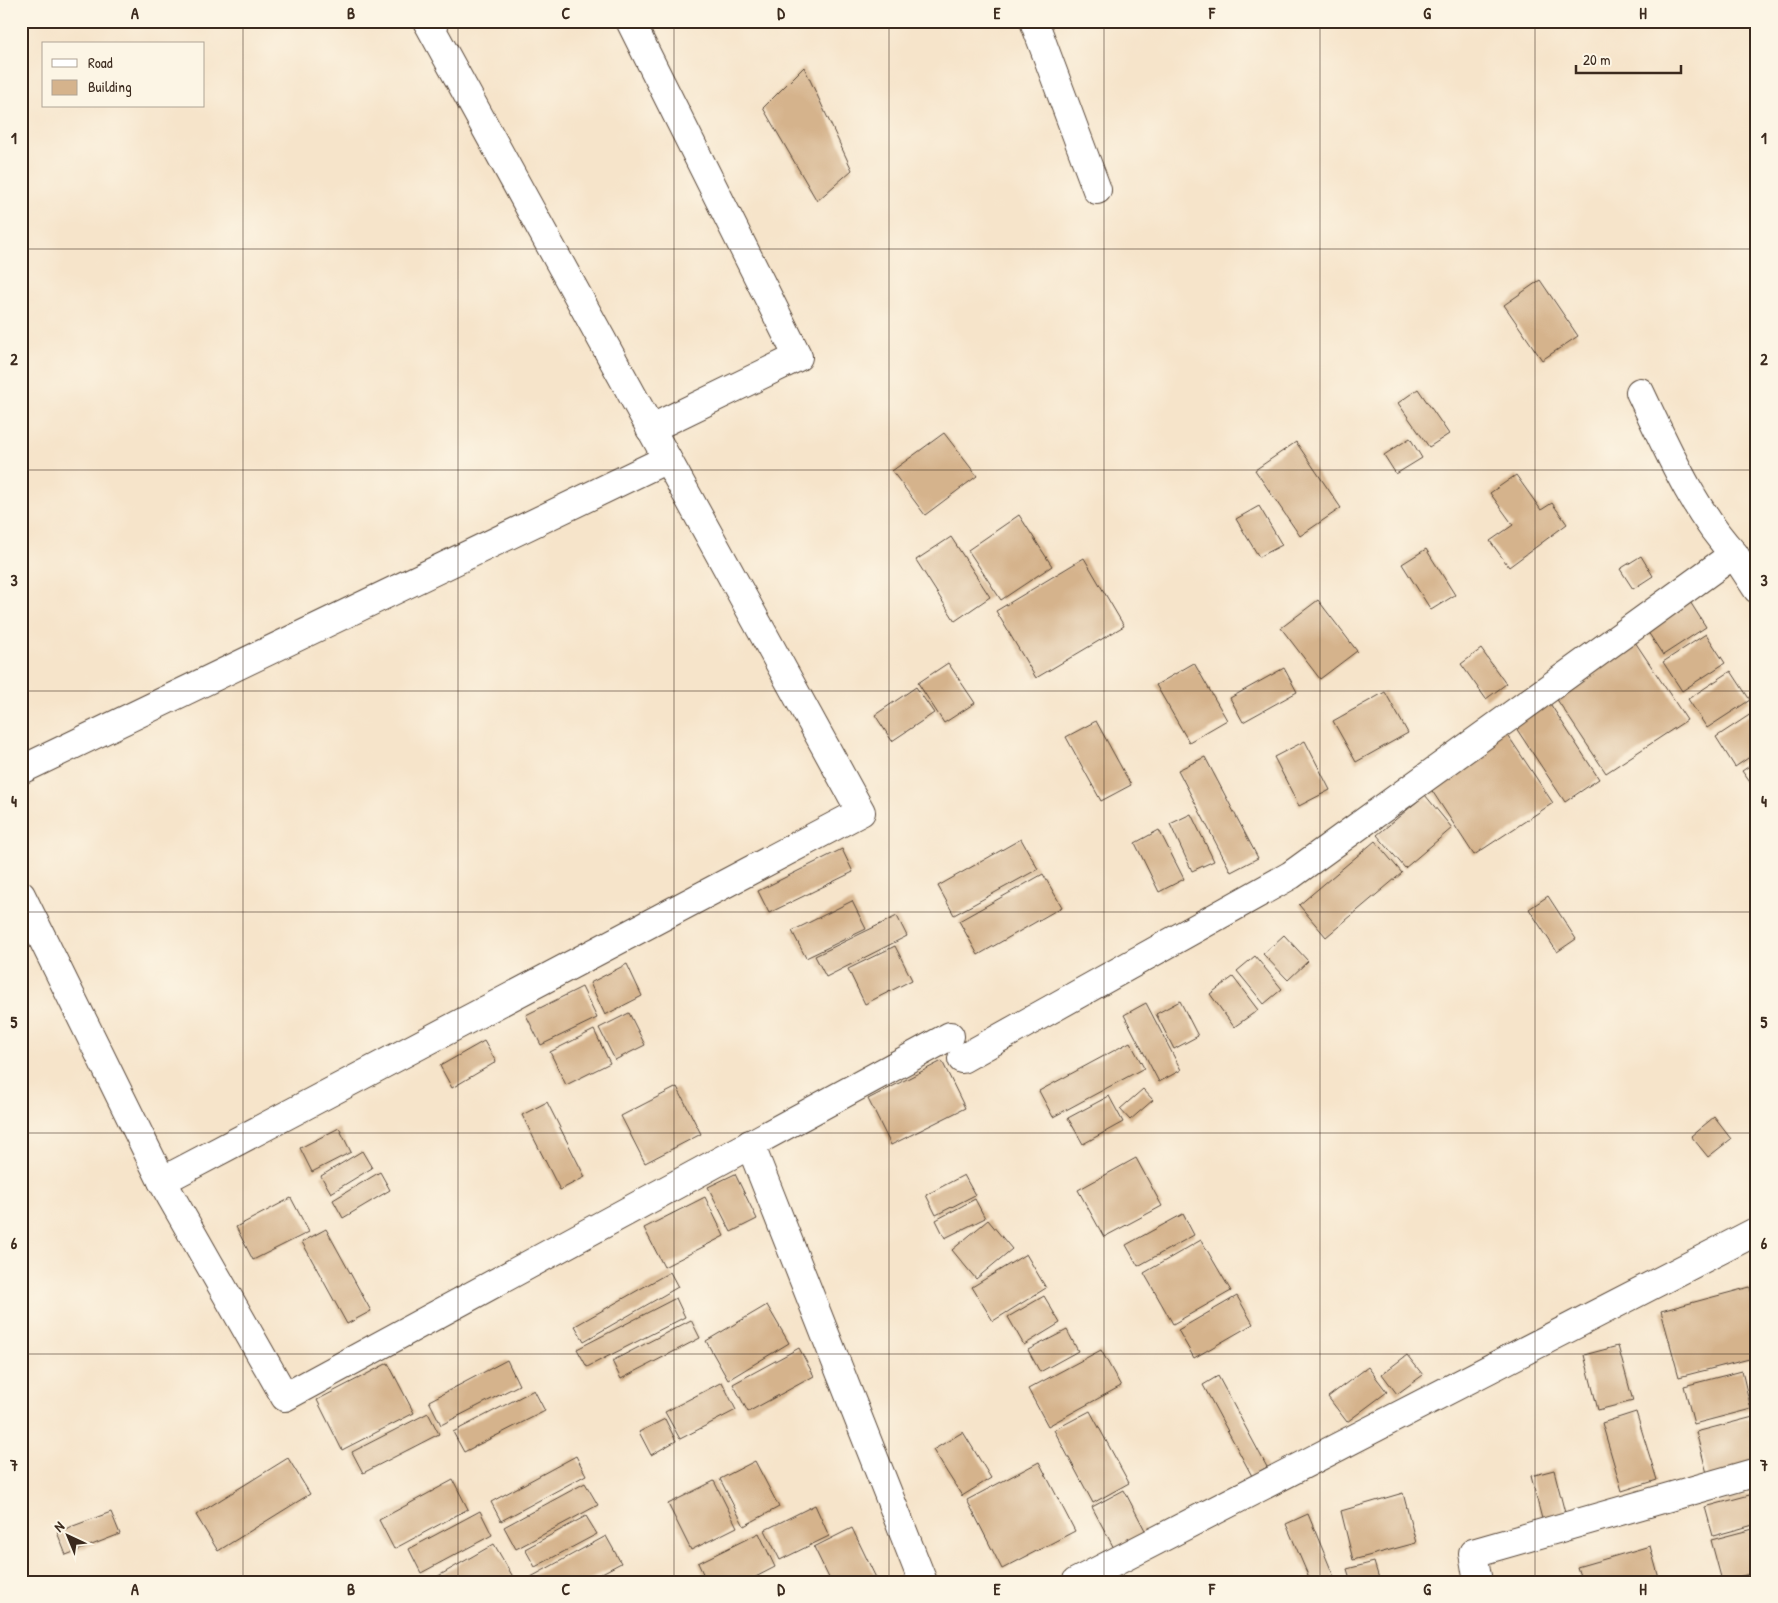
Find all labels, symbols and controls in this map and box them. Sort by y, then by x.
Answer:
text: A [131,2,139,24]
text: B [347,2,355,24]
text: C [562,2,571,24]
text: D [777,2,785,24]
text: E [993,2,1001,24]
text: F [1208,2,1216,24]
text: G [1423,2,1431,24]
text: H [1639,2,1647,24]
legend [42,42,205,108]
scale bar [1576,42,1680,74]
text: 20 m [1583,49,1610,70]
text: Road [88,52,113,73]
text: Building [88,76,132,97]
text: 1 [11,127,17,149]
text: 1 [1761,127,1767,149]
text: 2 [10,348,18,370]
text: 2 [1760,348,1768,370]
text: 3 [10,569,18,591]
text: 3 [1760,569,1768,591]
text: 4 [11,790,17,812]
text: 4 [1761,790,1767,812]
text: 5 [11,1011,18,1033]
text: 5 [1761,1011,1768,1033]
text: 6 [11,1232,18,1254]
text: 6 [1761,1232,1768,1254]
text: 7 [9,1454,18,1476]
text: 7 [1759,1454,1768,1476]
north arrow [42,1510,92,1560]
text: N [49,1516,68,1536]
text: A [131,1578,139,1600]
text: B [347,1578,355,1600]
text: C [562,1578,571,1600]
text: D [777,1578,785,1600]
text: E [993,1578,1001,1600]
text: F [1208,1578,1216,1600]
text: G [1423,1578,1431,1600]
text: H [1639,1578,1647,1600]

